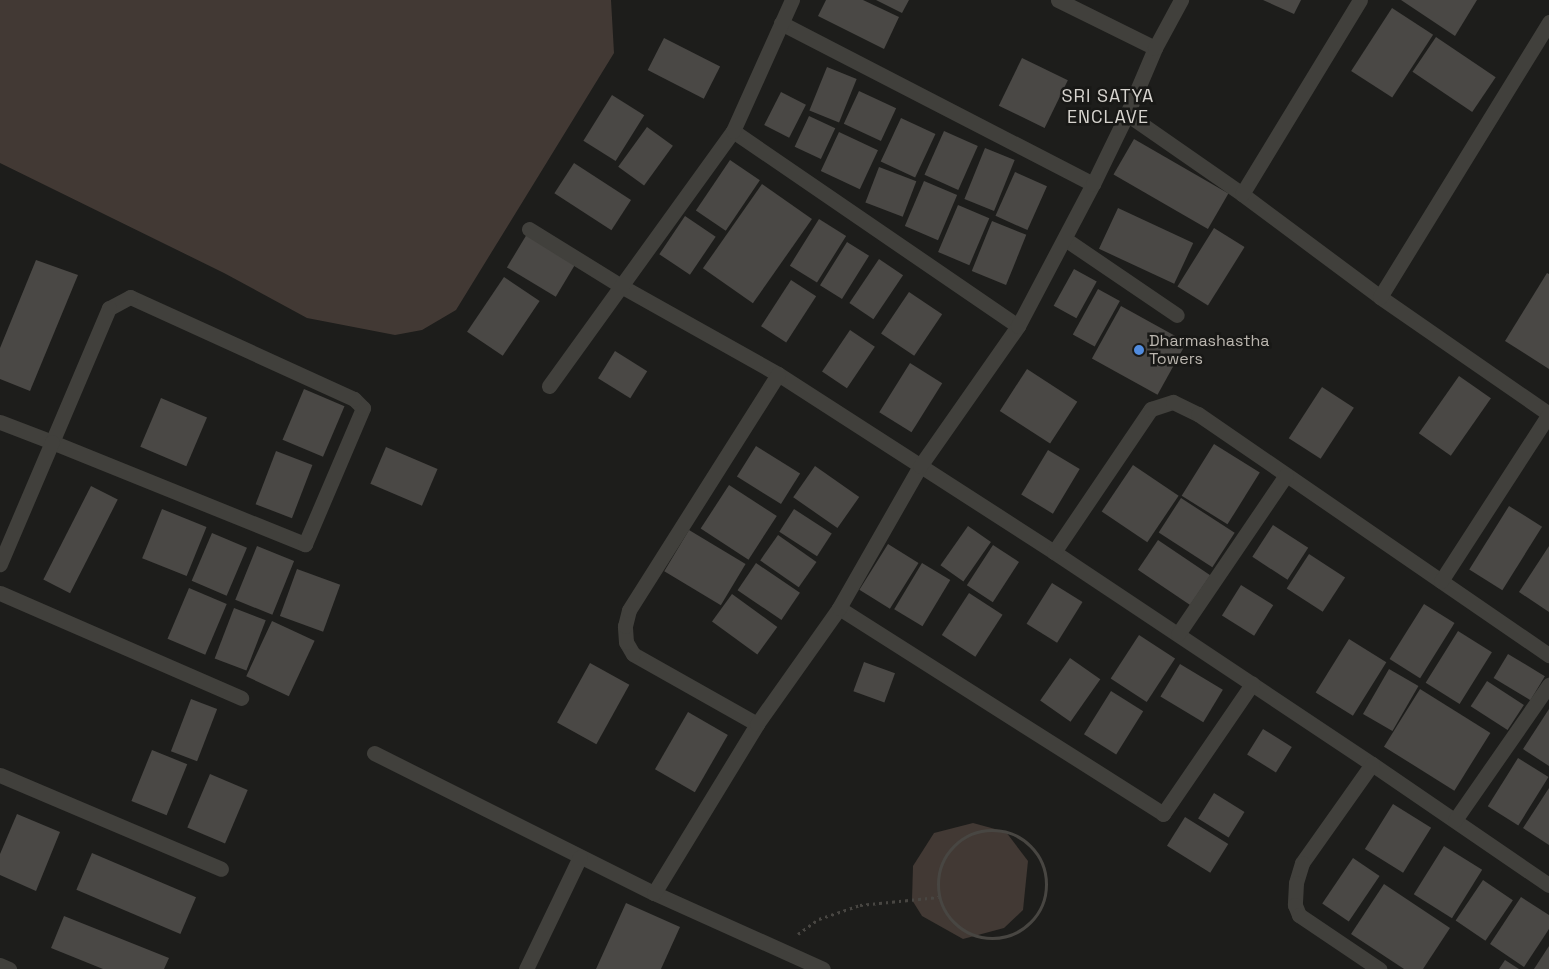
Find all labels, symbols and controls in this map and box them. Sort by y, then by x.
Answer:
district label: SRI SATYA ENCLAVE [1060,86,1156,128]
place label: Dharmashastha Towers [1149,331,1270,369]
marker: Dharmashastha Towers [1133,344,1145,356]

